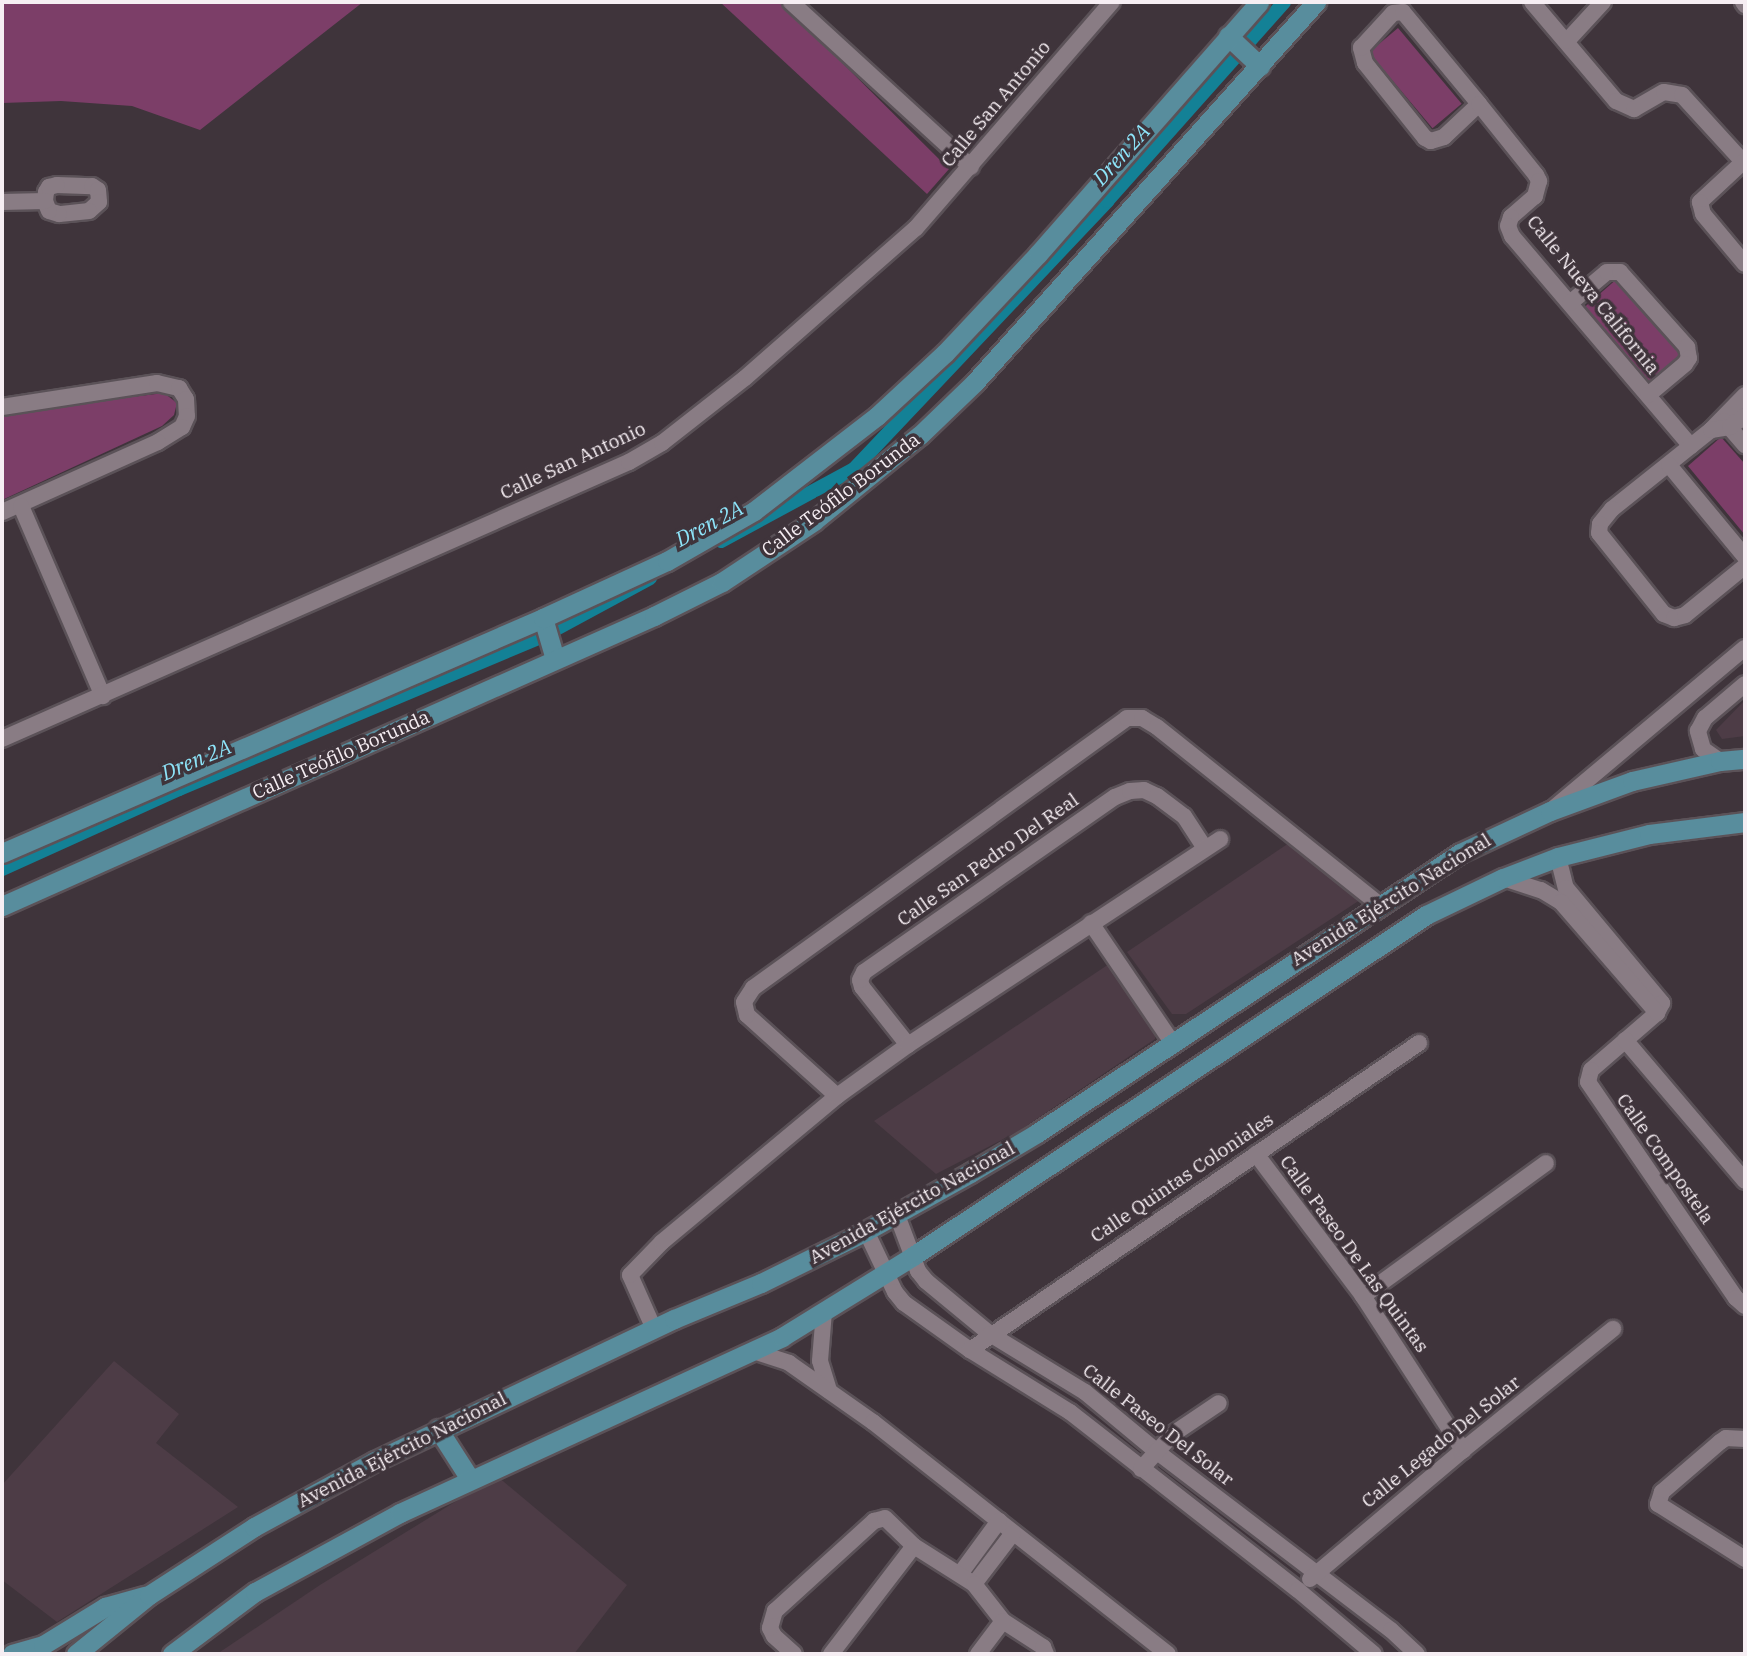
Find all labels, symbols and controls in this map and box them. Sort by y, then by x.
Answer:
street label: Calle San Antonio [936,36,1056,172]
water label: Dren 2A [1087,118,1155,190]
street label: Calle Nueva California [1522,211,1664,379]
street label: Calle San Antonio [497,417,649,505]
street label: Calle Teófilo Borunda [758,428,924,562]
water label: Dren 2A [671,495,747,551]
street label: Calle Teófilo Borunda [249,706,433,804]
water label: Dren 2A [157,733,235,785]
street label: Calle San Pedro Del Real [893,789,1083,931]
street label: Avenida Ejército Nacional [1287,829,1495,971]
street label: Calle Compostela [1611,1089,1719,1229]
street label: Calle Quintas Coloniales [1086,1108,1278,1248]
street label: Avenida Ejército Nacional [805,1137,1019,1269]
street label: Calle Paseo De Las Quintas [1275,1151,1433,1357]
street label: Calle Paseo Del Solar [1078,1359,1238,1491]
street label: Calle Legado Del Solar [1357,1371,1525,1513]
street label: Avenida Ejército Nacional [294,1387,510,1513]

